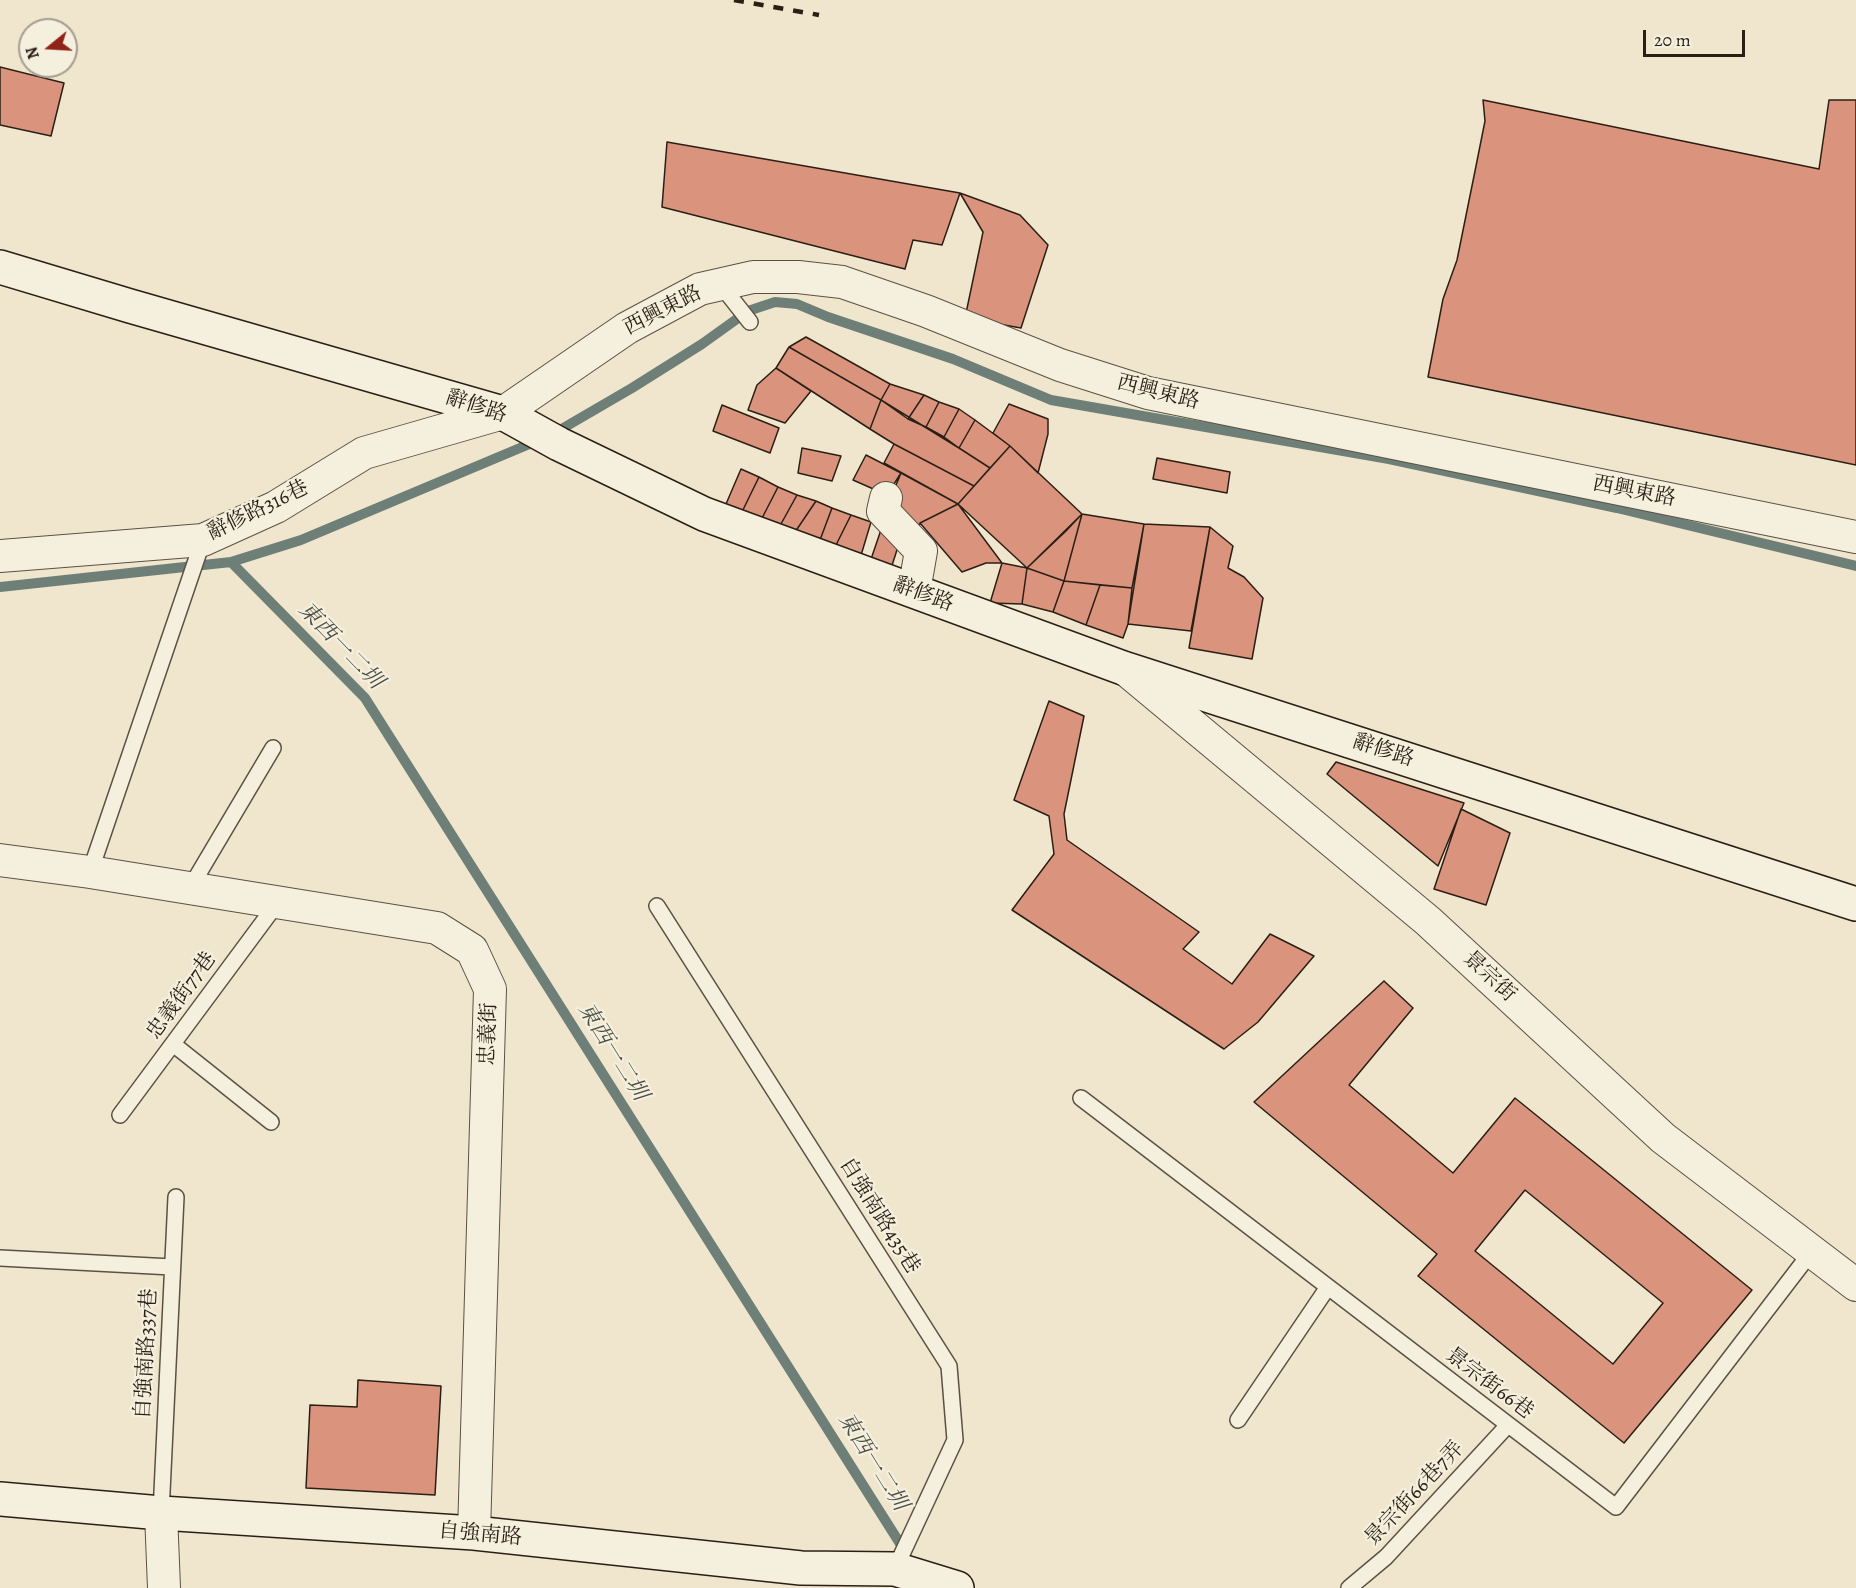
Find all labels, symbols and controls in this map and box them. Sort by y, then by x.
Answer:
north arrow [18,18,78,78]
scale bar [1646,18,1748,56]
text: 20 m [1654,28,1691,52]
text: N [21,44,45,62]
street label: 西興東路 [620,281,706,341]
street label: 西興東路 [1114,371,1202,415]
street label: 辭修路 [442,385,510,429]
street label: 西興東路 [1590,472,1678,512]
street label: 辭修路316巷 [203,476,313,546]
street label: 辭修路 [889,572,957,618]
water label: 東西一二圳 [292,597,388,695]
street label: 辭修路 [1349,729,1417,773]
street label: 景宗街 [1457,946,1521,1008]
street label: 忠義街77巷 [142,947,222,1045]
water label: 東西一二圳 [572,998,652,1106]
street label: 忠義街 [475,1002,503,1066]
street label: 自強南路435巷 [833,1153,925,1279]
street label: 自強南路337巷 [131,1288,163,1420]
street label: 景宗街66巷 [1440,1343,1538,1425]
water label: 東西一二圳 [832,1408,912,1516]
street label: 景宗街66巷7弄 [1360,1437,1470,1551]
street label: 自強南路 [437,1519,523,1551]

